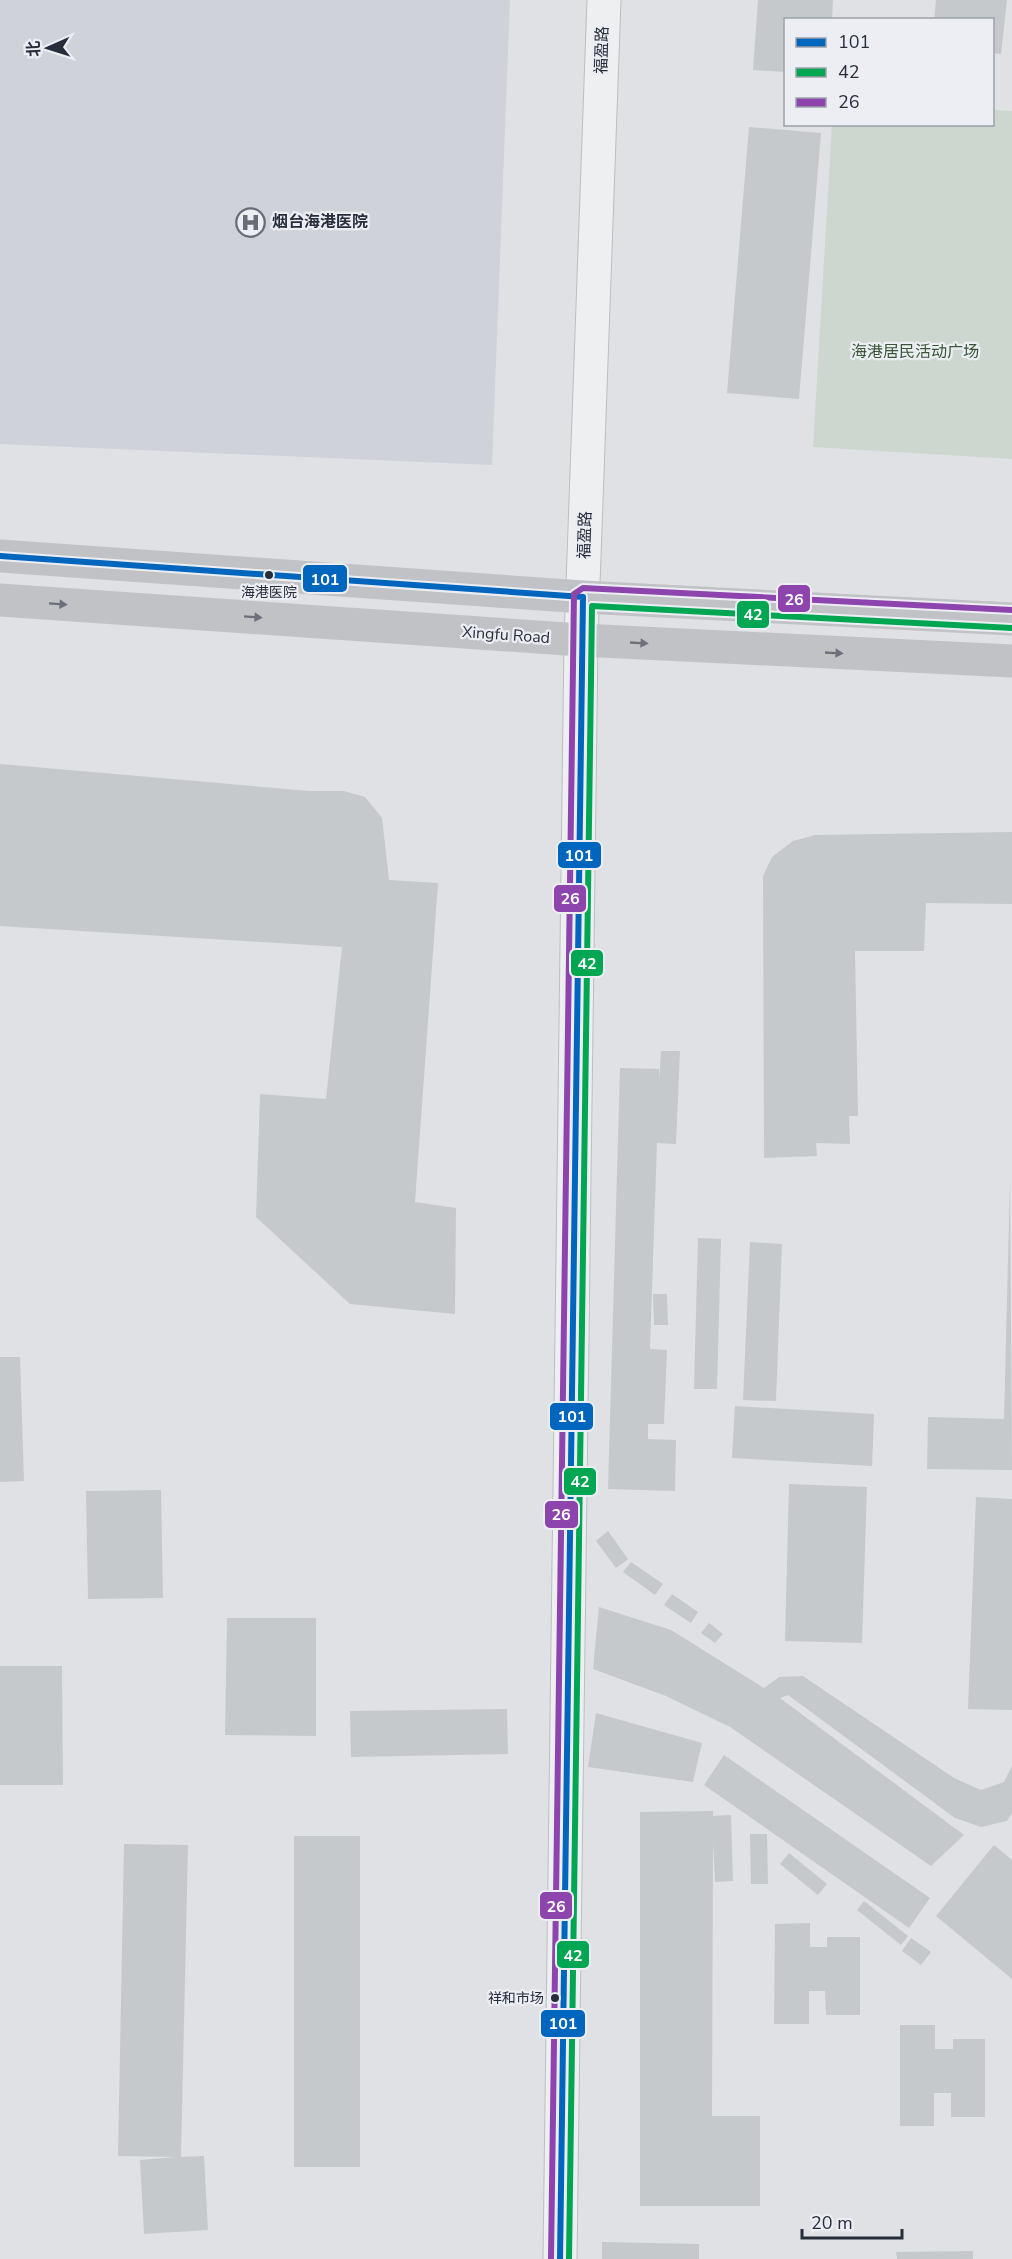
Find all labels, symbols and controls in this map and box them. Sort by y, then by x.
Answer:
north arrow [18,18,78,78]
legend [784,18,994,126]
street label: 福盈路 [590,26,614,74]
text: 101 [838,30,870,54]
text: 北 [23,40,45,57]
text: 42 [838,60,860,84]
text: 26 [838,90,860,114]
hospital icon: 烟台海港医院 [235,206,267,238]
place label: 烟台海港医院 [272,211,368,233]
park label: 海港居民活动广场 [851,341,979,363]
street label: 福盈路 [573,511,597,559]
line badge: 101 [302,564,348,593]
marker: 海港医院 [263,569,275,581]
text: 101 [311,569,339,591]
place label: 海港医院 [241,583,297,602]
line badge: 26 [777,584,811,613]
text: 26 [784,589,804,611]
one-way arrow [49,599,68,608]
line badge: 42 [736,600,770,629]
text: 42 [743,604,763,626]
one-way arrow [243,612,262,622]
street label: Xingfu Road [461,621,551,649]
one-way arrow [630,638,649,647]
one-way arrow [824,648,843,657]
line badge: 101 [557,841,602,869]
text: 101 [565,845,593,867]
line badge: 26 [553,884,587,913]
text: 26 [560,888,580,910]
line badge: 42 [570,949,604,977]
text: 42 [577,953,597,975]
line badge: 101 [549,1402,594,1431]
text: 101 [558,1406,586,1428]
line badge: 42 [563,1467,597,1496]
text: 42 [570,1471,590,1493]
line badge: 26 [544,1500,579,1529]
text: 26 [551,1504,571,1526]
line badge: 26 [539,1891,573,1920]
text: 26 [546,1896,566,1918]
line badge: 42 [556,1940,590,1969]
text: 42 [563,1945,583,1967]
place label: 祥和市场 [488,1989,544,2008]
marker: 祥和市场 [549,1992,561,2004]
line badge: 101 [540,2009,586,2038]
text: 101 [549,2013,577,2035]
scale bar [802,2202,902,2240]
text: 20 m [811,2211,853,2235]

